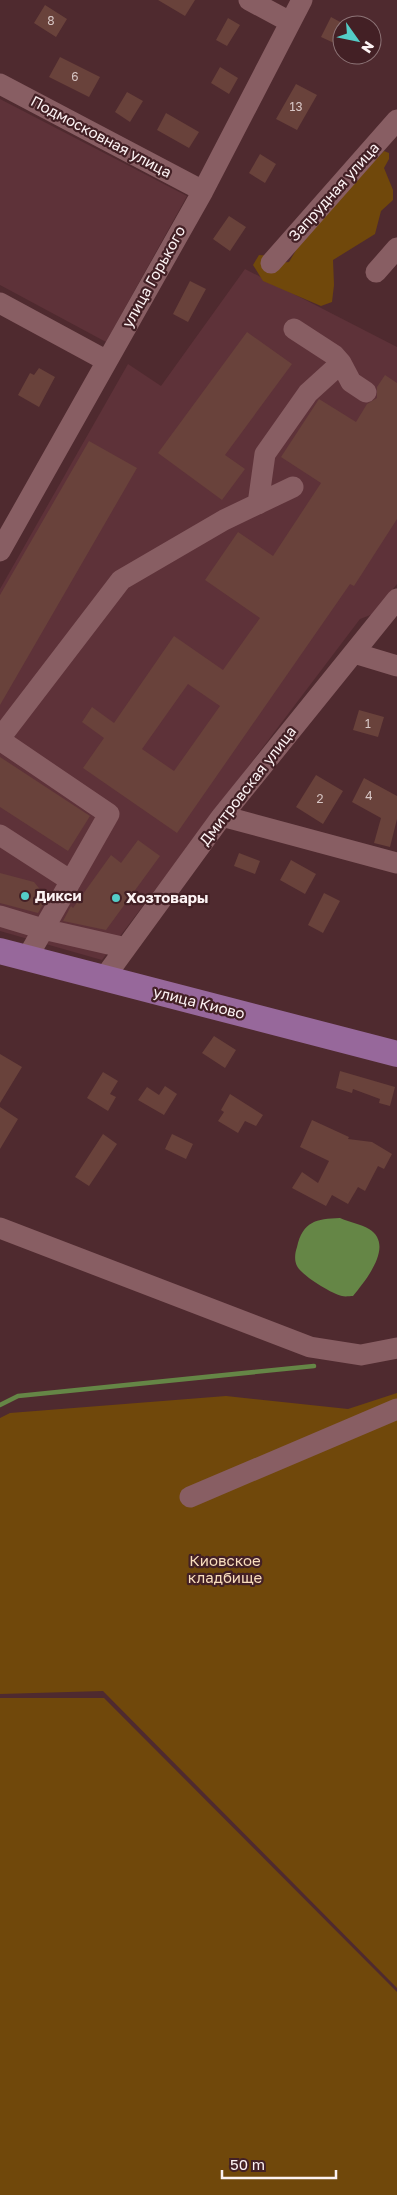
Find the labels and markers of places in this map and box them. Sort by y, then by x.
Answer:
place label: Дикси [35,886,82,904]
place label: Хозтовары [126,888,208,906]
marker: Дикси [19,890,31,902]
marker: Хозтовары [110,892,122,904]

